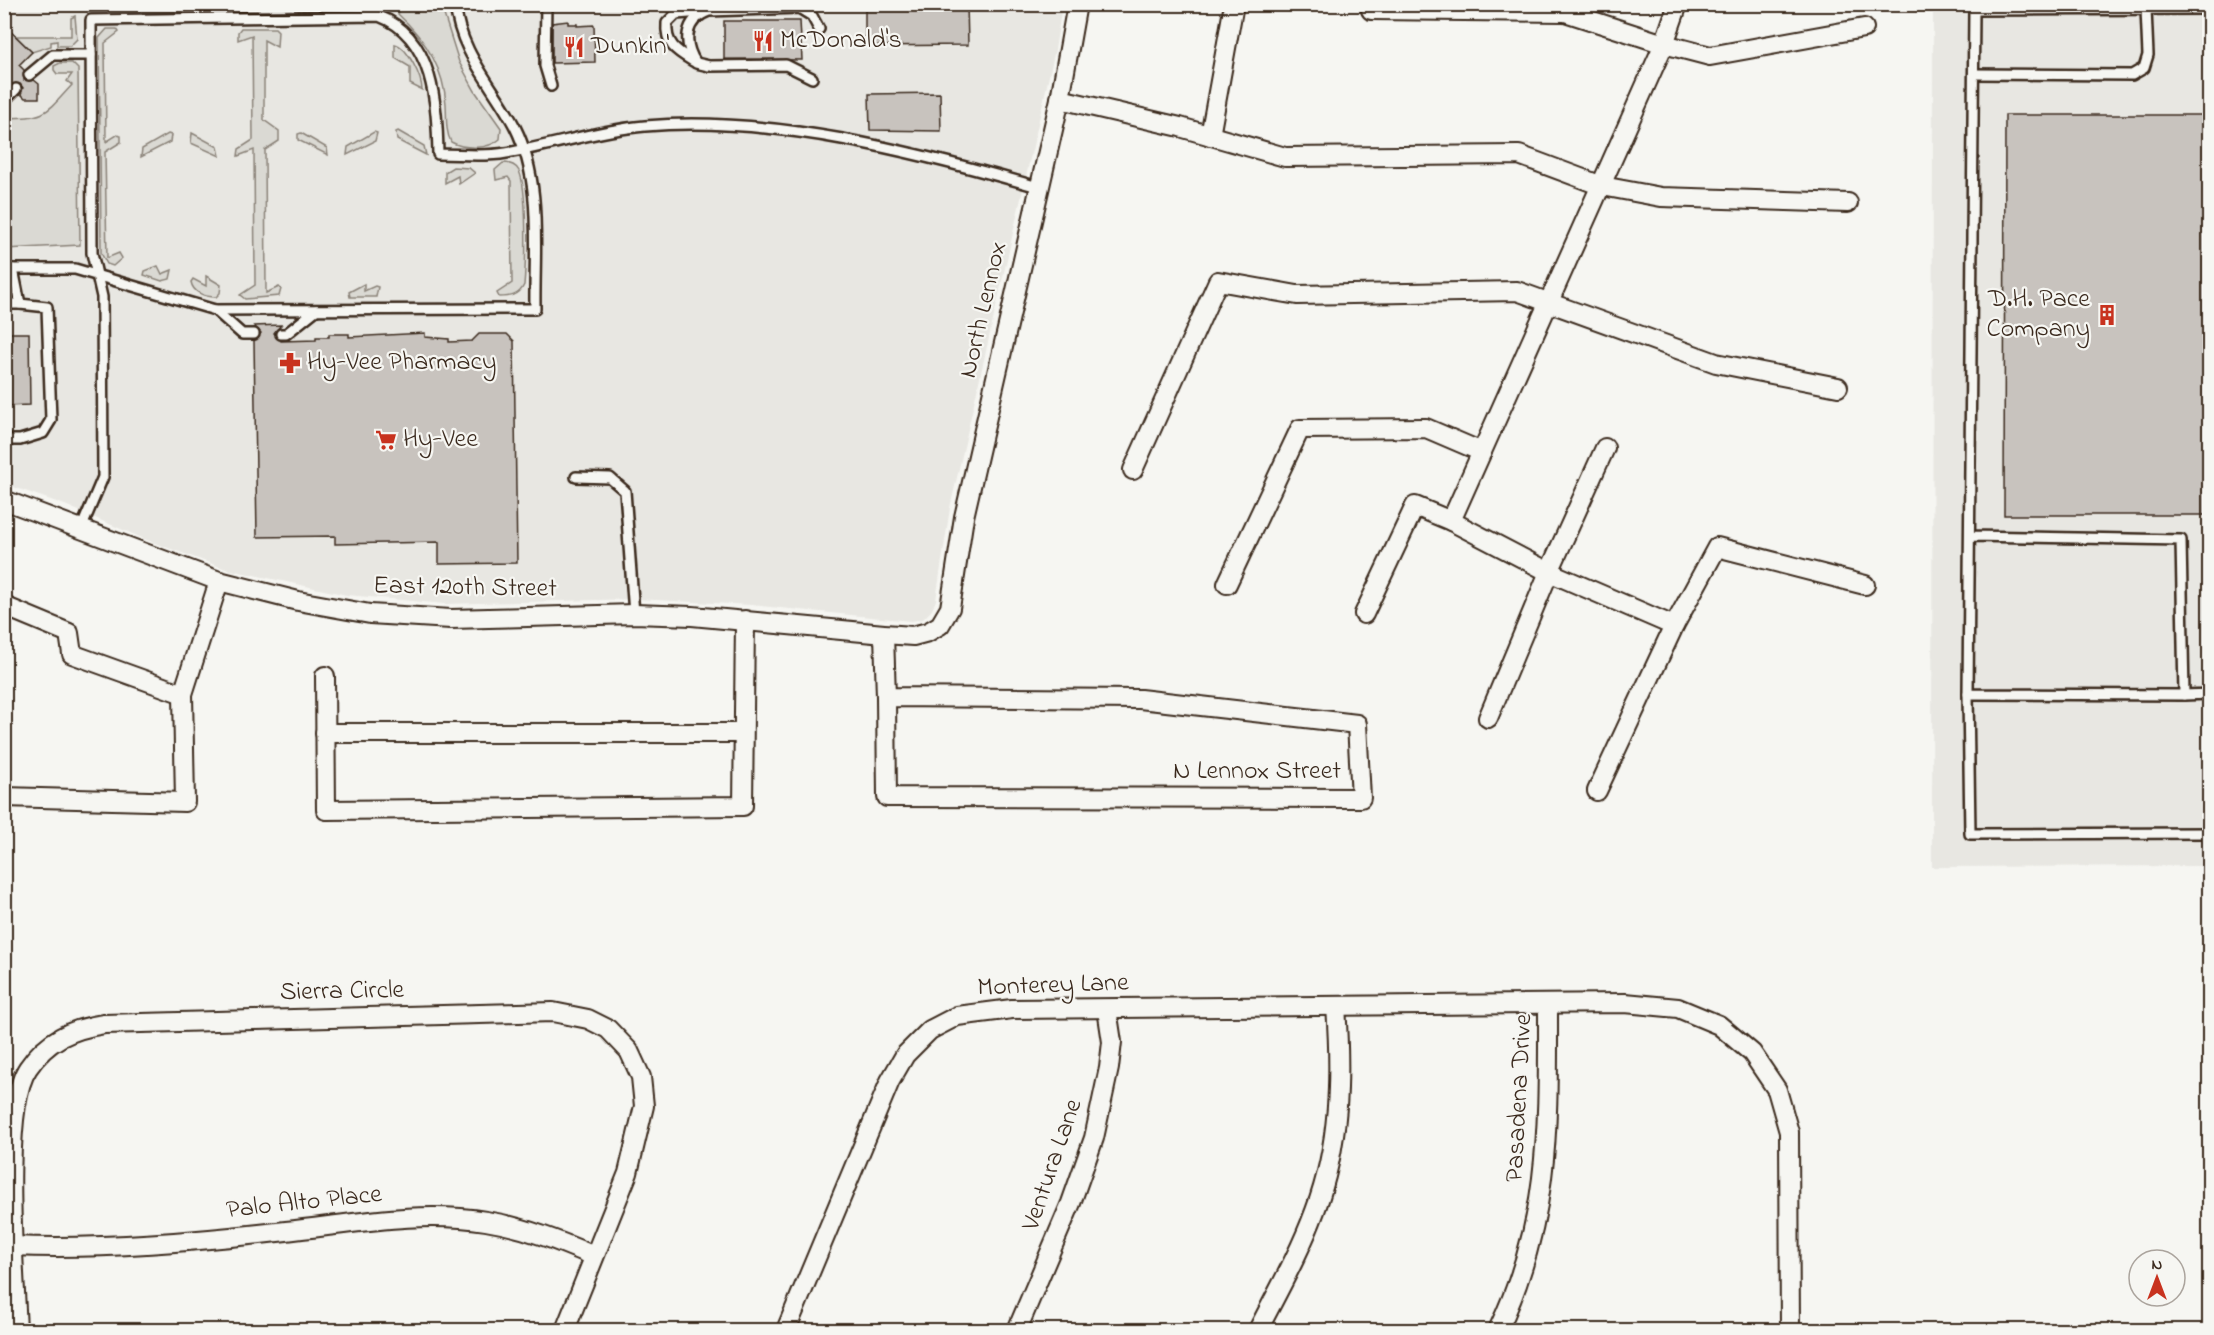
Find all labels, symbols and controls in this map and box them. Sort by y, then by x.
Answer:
place label: McDonald's [780,22,902,60]
place label: Dunkin' [590,28,670,66]
restaurant icon: McDonald's [751,29,775,53]
restaurant icon: Dunkin' [562,35,586,59]
street label: North Lennox [950,238,1018,382]
place label: D.H. Pace Company [1987,281,2090,349]
building icon: D.H. Pace Company [2095,303,2119,327]
place label: Hy-Vee Pharmacy [307,344,497,382]
pharmacy icon: Hy-Vee Pharmacy [278,351,302,375]
place label: Hy-Vee [403,421,478,459]
supermarket icon: Hy-Vee [374,428,398,452]
street label: East 120th Street [373,567,557,609]
street label: N Lennox Street [1173,753,1341,791]
street label: Monterey Lane [977,964,1130,1008]
street label: Sierra Circle [280,972,405,1012]
street label: Pasadena Drive [1497,1012,1543,1183]
street label: Ventura Lane [1012,1094,1093,1237]
street label: Palo Alto Place [224,1176,384,1230]
north arrow [2127,1248,2187,1308]
text: N [2152,1253,2163,1277]

